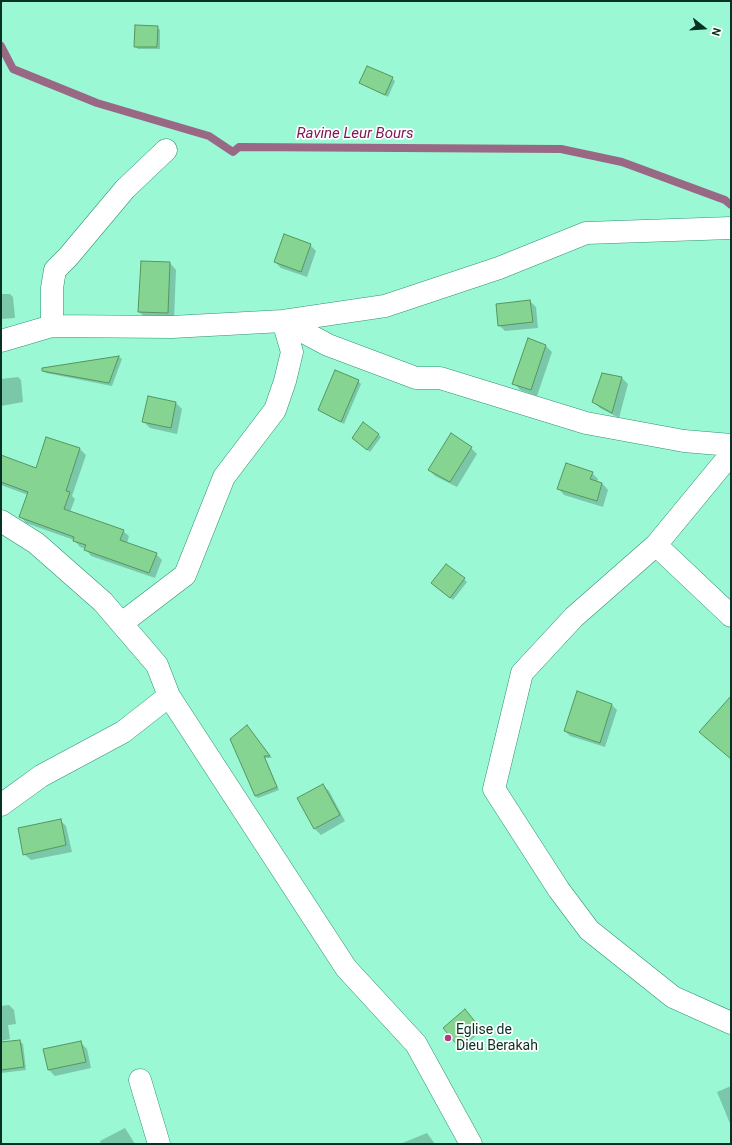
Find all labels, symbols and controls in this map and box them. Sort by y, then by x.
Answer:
north arrow [684,8,724,48]
text: N [709,26,723,37]
water label: Ravine Leur Bours [297,125,413,143]
place label: Eglise de Dieu Berakah [456,1022,538,1054]
marker: Eglise de Dieu Berakah [443,1033,453,1043]

